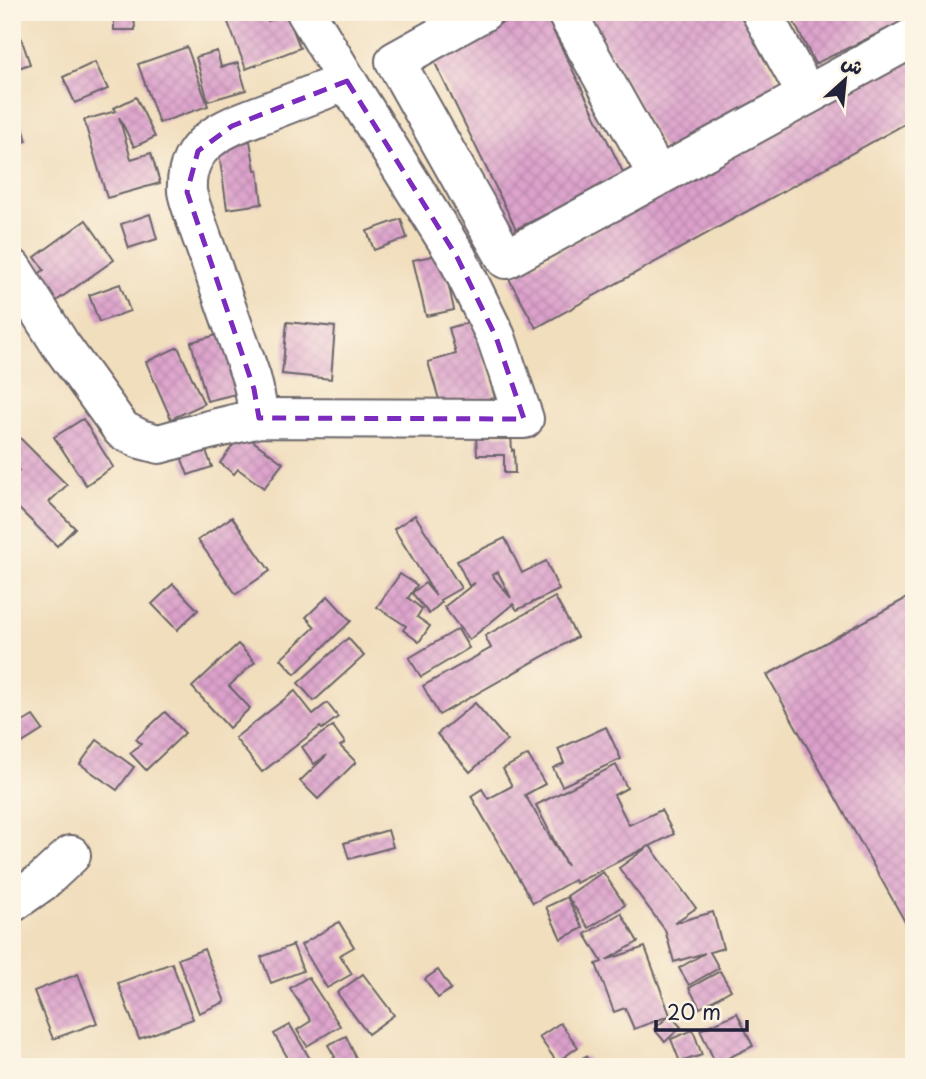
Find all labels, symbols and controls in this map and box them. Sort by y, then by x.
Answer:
north arrow [810,46,880,116]
text: ش [838,47,869,81]
scale bar [656,988,748,1032]
text: 20 m [667,995,721,1027]

